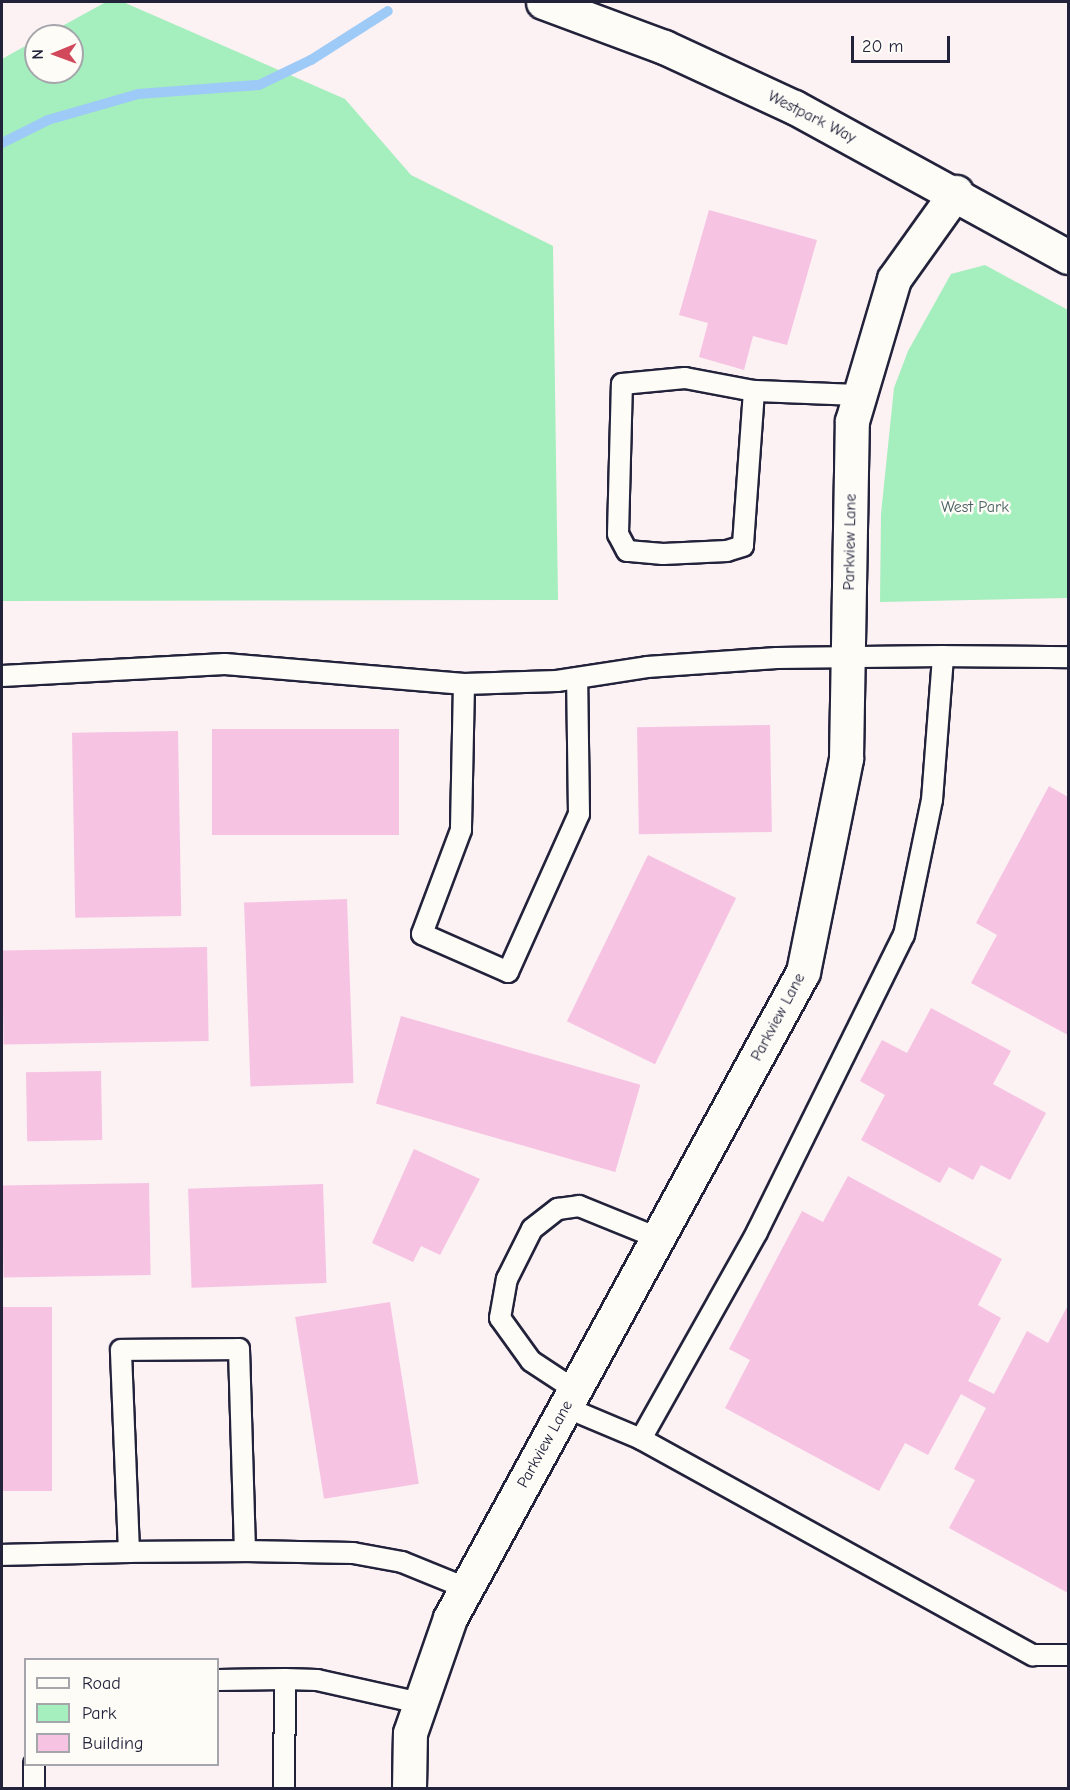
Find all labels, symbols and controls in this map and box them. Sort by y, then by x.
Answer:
north arrow [24,24,84,84]
scale bar [854,24,953,62]
text: 20 m [862,36,903,57]
text: N [29,49,47,60]
street label: Westpark Way [765,87,859,147]
street label: Parkview Lane [840,493,860,591]
park label: West Park [941,497,1009,517]
street label: Parkview Lane [747,970,809,1064]
street label: Parkview Lane [513,1397,577,1491]
legend [24,1658,219,1766]
text: Road [82,1673,121,1694]
text: Park [82,1703,116,1724]
text: Building [82,1733,144,1754]

